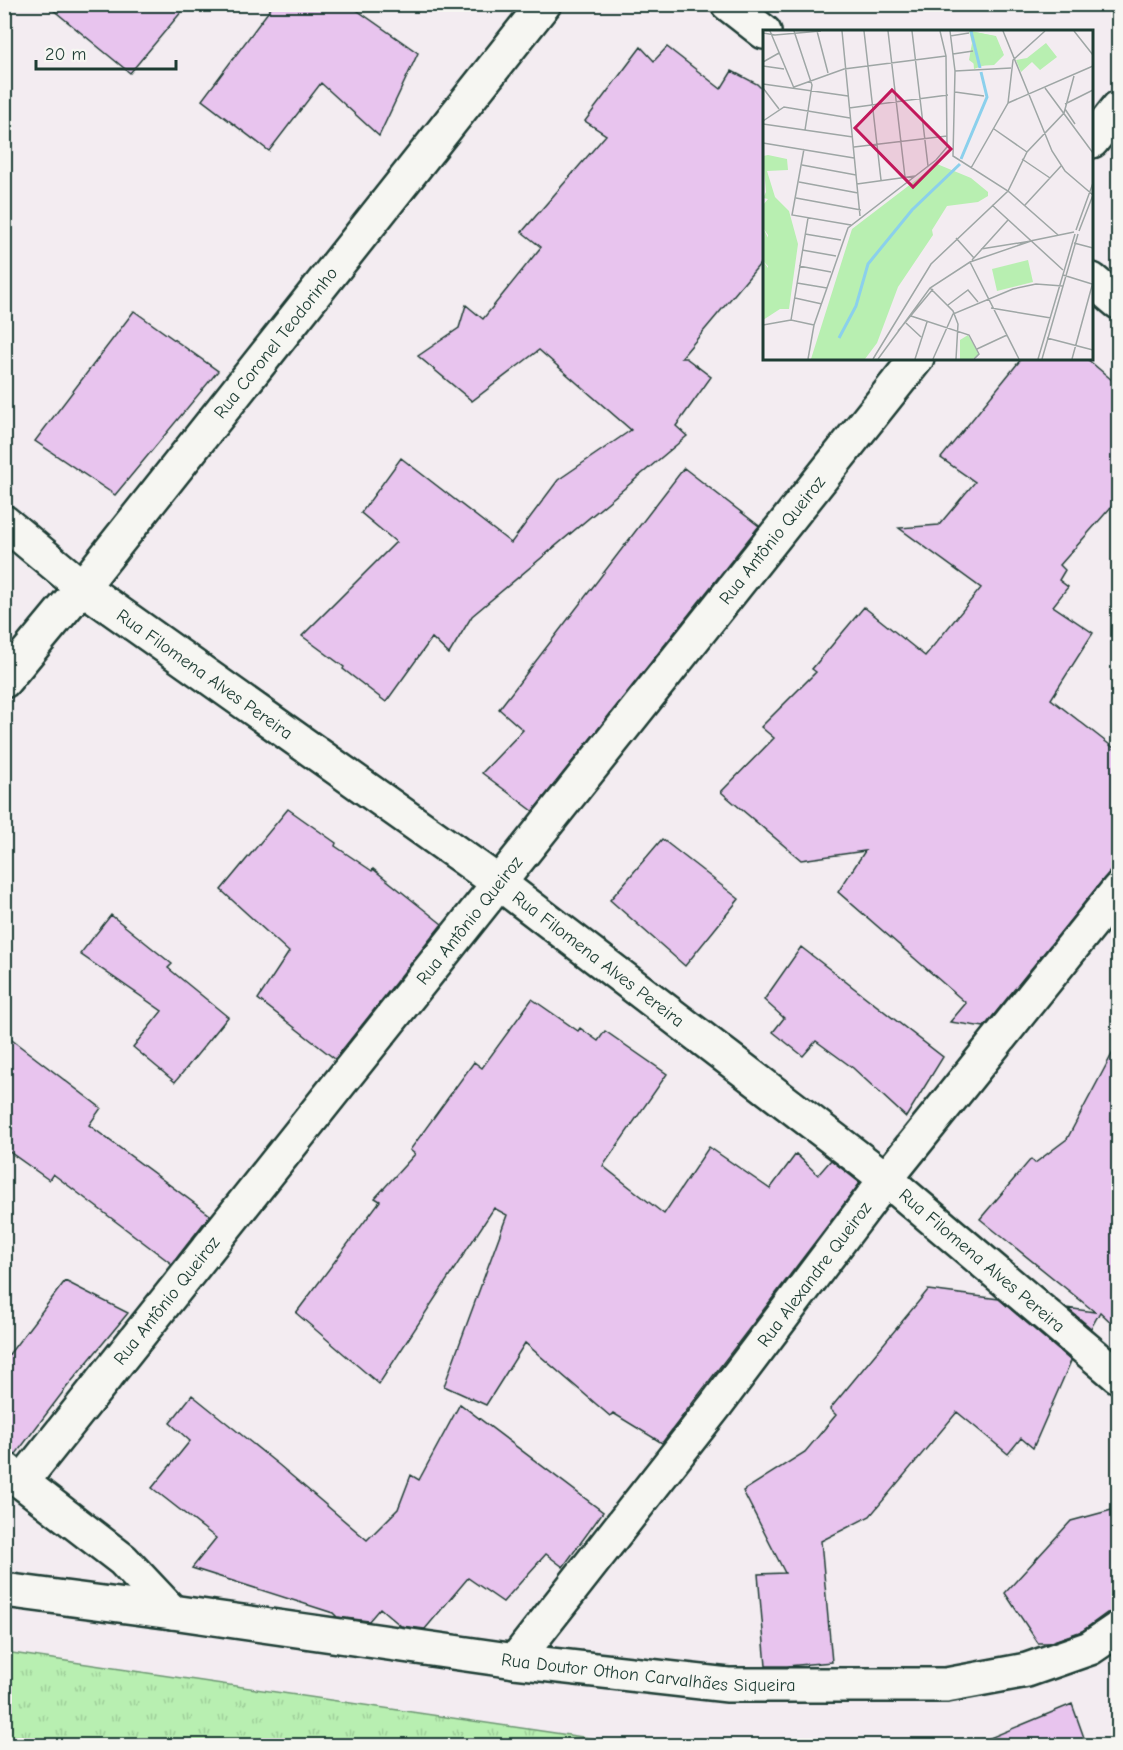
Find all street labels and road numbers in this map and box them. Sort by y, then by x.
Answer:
street label: Rua Coronel Teodorinho [210,263,342,423]
street label: Rua Antônio Queiroz [715,472,830,609]
street label: Rua Filomena Alves Pereira [112,605,297,744]
street label: Rua Antônio Queiroz [412,852,527,989]
street label: Rua Filomena Alves Pereira [508,887,688,1032]
street label: Rua Filomena Alves Pereira [894,1185,1069,1337]
street label: Rua Alexandre Queiroz [753,1198,876,1351]
street label: Rua Antônio Queiroz [109,1232,225,1369]
street label: Rua Doutor Othon Carvalhães Siqueira [500,1649,796,1696]

